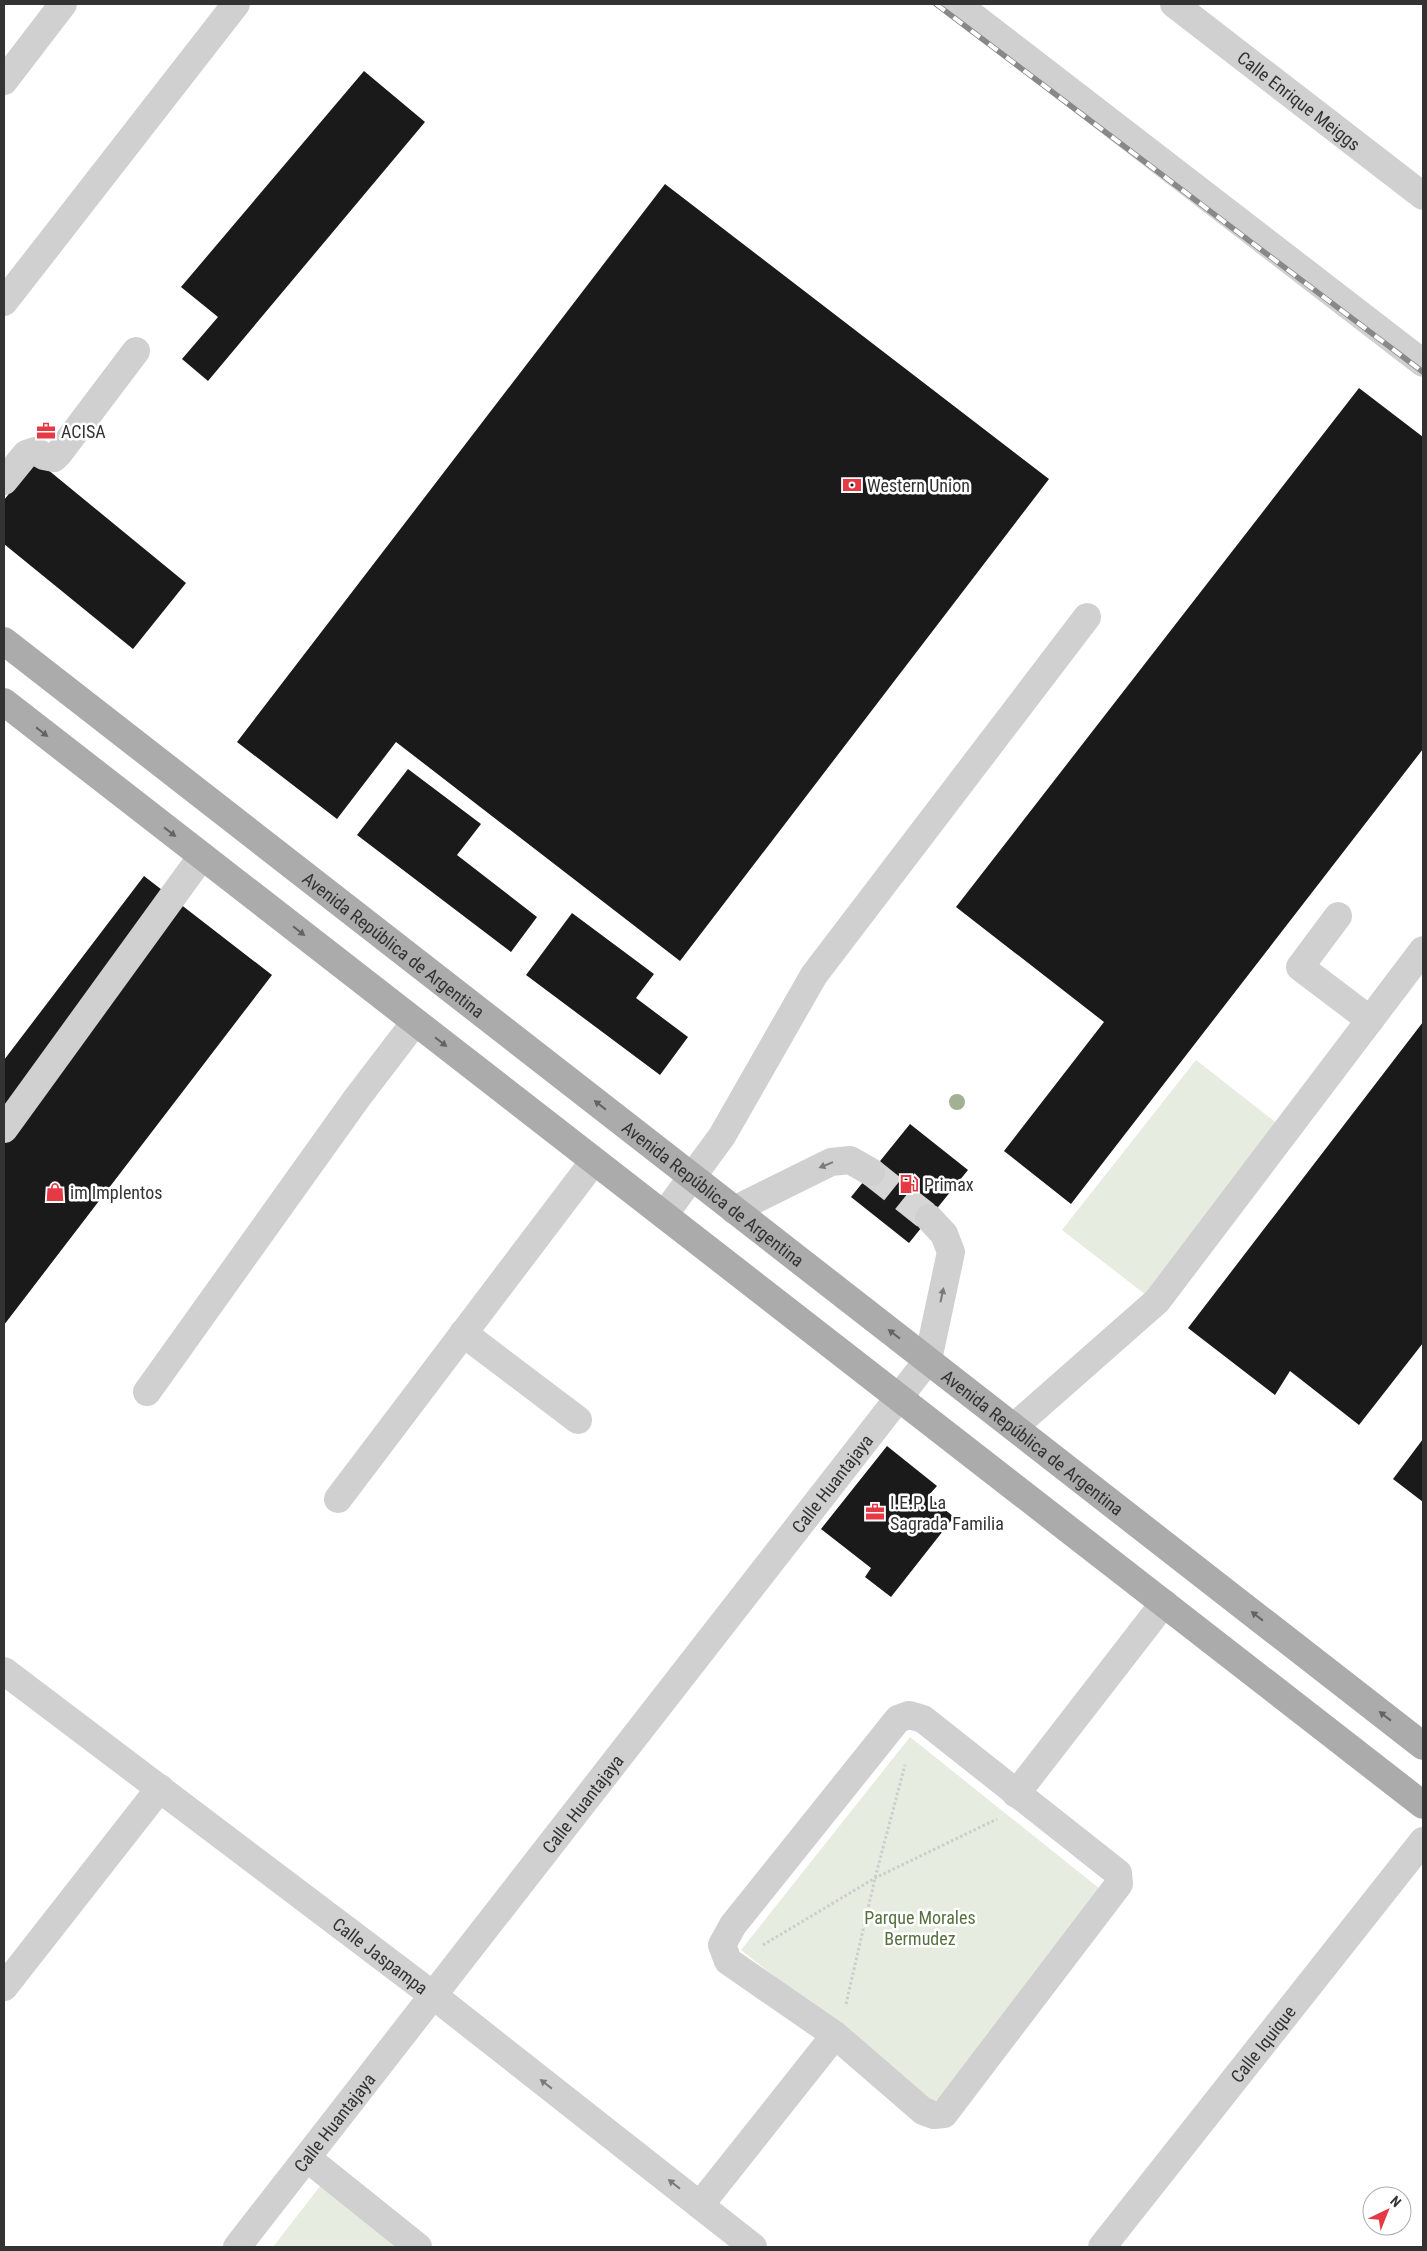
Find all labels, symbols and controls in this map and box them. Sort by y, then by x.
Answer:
street label: Calle Enrique Meiggs [1234,47,1365,154]
office icon: ACISA [35,420,57,442]
place label: ACISA [61,421,106,442]
bank icon: Western Union [841,474,863,496]
place label: Western Union [867,475,970,496]
one-way arrow [35,726,48,737]
one-way arrow [164,826,177,837]
street label: Avenida República de Argentina [299,867,489,1022]
one-way arrow [292,926,305,937]
one-way arrow [434,1037,448,1047]
one-way arrow [593,1100,607,1110]
street label: Avenida República de Argentina [618,1116,808,1271]
one-way arrow [818,1161,833,1169]
fuel station icon: Primax [898,1173,920,1195]
place label: Primax [924,1174,974,1195]
shop icon: im Implentos [44,1181,66,1203]
place label: im Implentos [70,1182,162,1203]
one-way arrow [938,1287,946,1303]
one-way arrow [888,1328,901,1339]
street label: Avenida República de Argentina [938,1365,1128,1519]
street label: Calle Huantajaya [787,1430,877,1537]
place label: I.E.P. La Sagrada Familia [890,1492,1004,1534]
office icon: I.E.P. La Sagrada Familia [864,1501,886,1523]
one-way arrow [1250,1611,1263,1622]
one-way arrow [1379,1711,1392,1722]
street label: Calle Huantajaya [537,1750,627,1857]
park label: Parque Morales Bermudez [864,1907,976,1949]
street label: Calle Jaspampa [329,1913,432,1998]
street label: Calle Iquique [1226,2001,1299,2087]
street label: Calle Huantajaya [289,2069,379,2176]
one-way arrow [539,2079,553,2089]
one-way arrow [668,2179,681,2190]
north arrow [1362,2186,1412,2236]
text: N [1387,2193,1404,2210]

